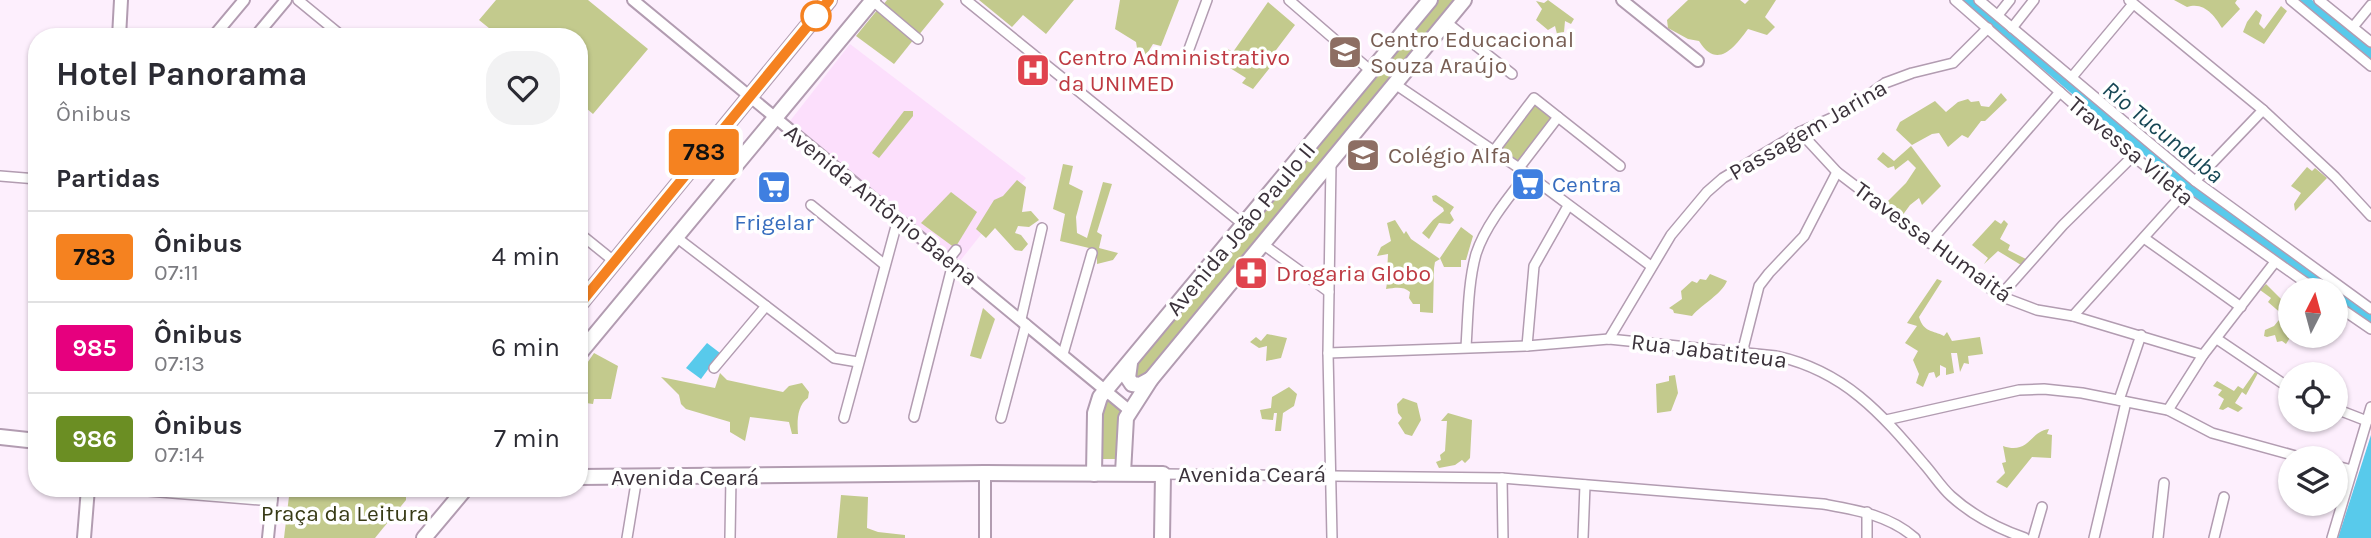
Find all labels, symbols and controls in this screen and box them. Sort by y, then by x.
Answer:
unlabelled marker [801,1,831,31]
place label: Centro Educacional Souza Araújo [1370,26,1574,79]
school or university icon: Centro Educacional Souza Araújo [1326,33,1364,71]
place label: Centro Administrativo da UNIMED [1058,44,1290,97]
button: heart [486,51,560,125]
hospital icon: Centro Administrativo da UNIMED [1014,51,1052,89]
text: Hotel Panorama [56,55,307,93]
street label: Passagem Jarina [1724,74,1892,186]
water label: Rio Tucunduba [2097,75,2229,189]
street label: Travessa Vileta [2063,91,2199,211]
text: Ônibus [56,100,131,127]
street label: Avenida Antônio Baena [779,119,983,291]
line badge: 783 [664,129,744,175]
school or university icon: Colégio Alfa [1344,136,1382,174]
street label: Avenida João Paulo II [1161,137,1321,321]
text: 783 [683,138,725,166]
place label: Colégio Alfa [1388,142,1511,169]
text: Partidas [56,163,160,194]
supermarket icon: Centra [1509,165,1547,203]
supermarket icon: Frigelar [755,168,793,206]
place label: Centra [1552,171,1621,198]
street label: Travessa Humaitá [1849,176,2017,308]
place label: Frigelar [734,209,814,236]
text: Ônibus [154,228,242,259]
text: 4 min [492,241,560,272]
text: 783 [73,243,116,271]
pharmacy icon: Drogaria Globo [1232,254,1270,292]
text: 07:11 [154,259,199,286]
place label: Drogaria Globo [1276,260,1431,287]
north arrow [2278,278,2348,348]
map controls [2278,278,2348,516]
text: Ônibus [154,319,242,350]
street label: Rua Jabatiteua [1629,328,1789,374]
text: 6 min [491,332,560,363]
text: 985 [72,334,117,362]
text: 07:13 [154,350,205,377]
button: locate [2278,362,2348,432]
text: Ônibus [154,410,242,441]
text: 7 min [494,423,560,454]
text: 986 [72,425,117,453]
text: 07:14 [154,441,204,468]
button: layers [2278,446,2348,516]
street label: Avenida Ceará [1178,461,1326,488]
street label: Avenida Ceará [611,464,759,491]
park label: Praça da Leitura [261,500,429,527]

